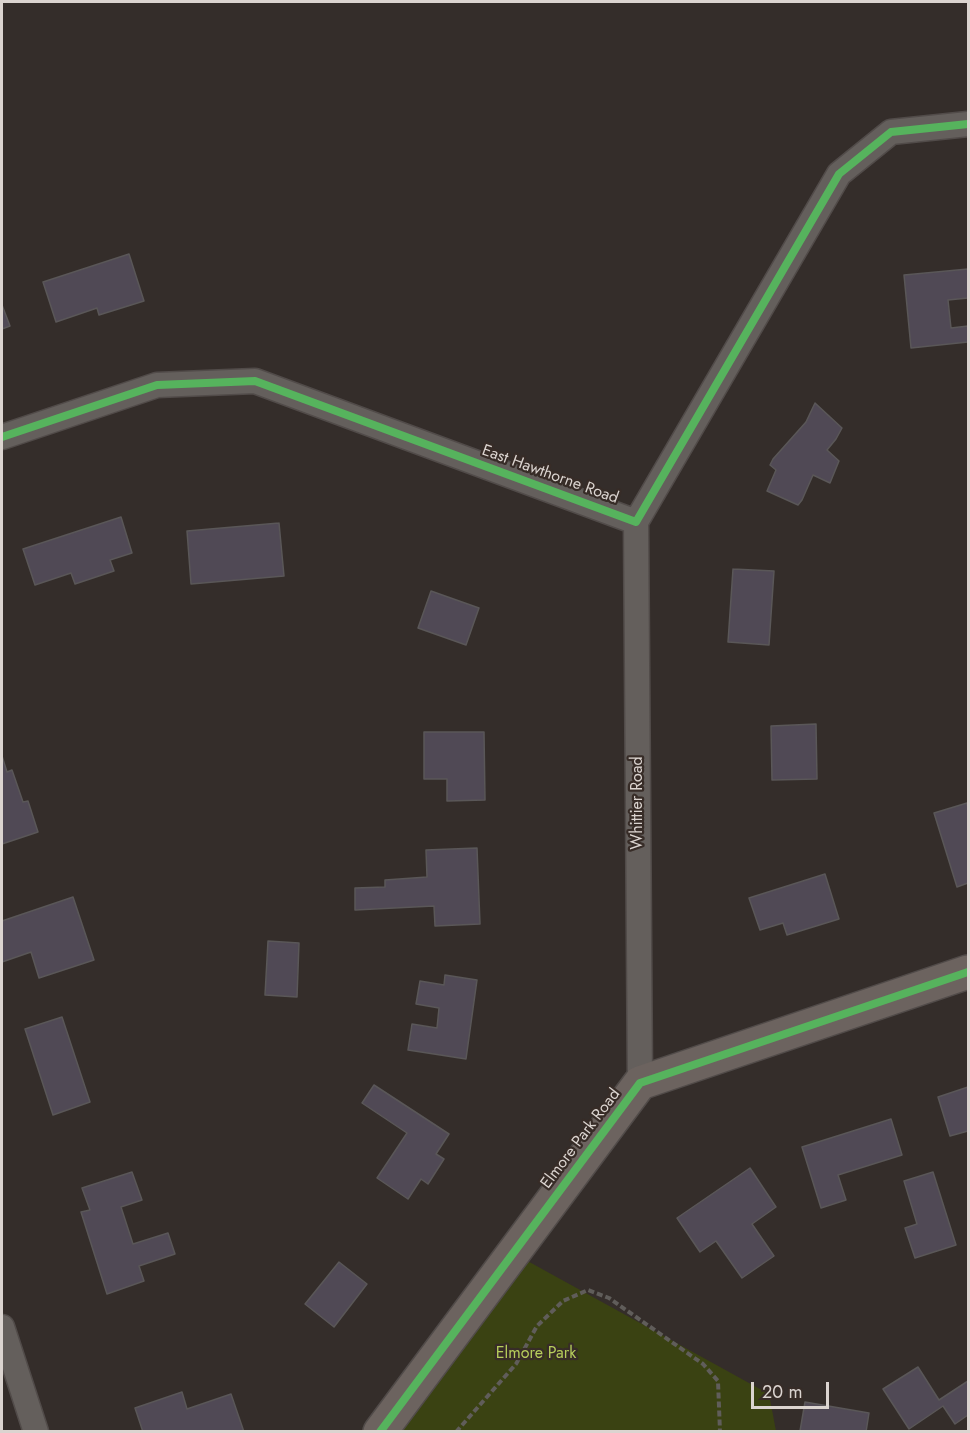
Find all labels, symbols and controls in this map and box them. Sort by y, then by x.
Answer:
street label: East Hawthorne Road [479,441,621,509]
street label: Whittier Road [628,756,648,850]
street label: Elmore Park Road [537,1085,625,1193]
park label: Elmore Park [496,1344,576,1364]
scale bar [754,1370,832,1408]
text: 20 m [762,1379,802,1405]

